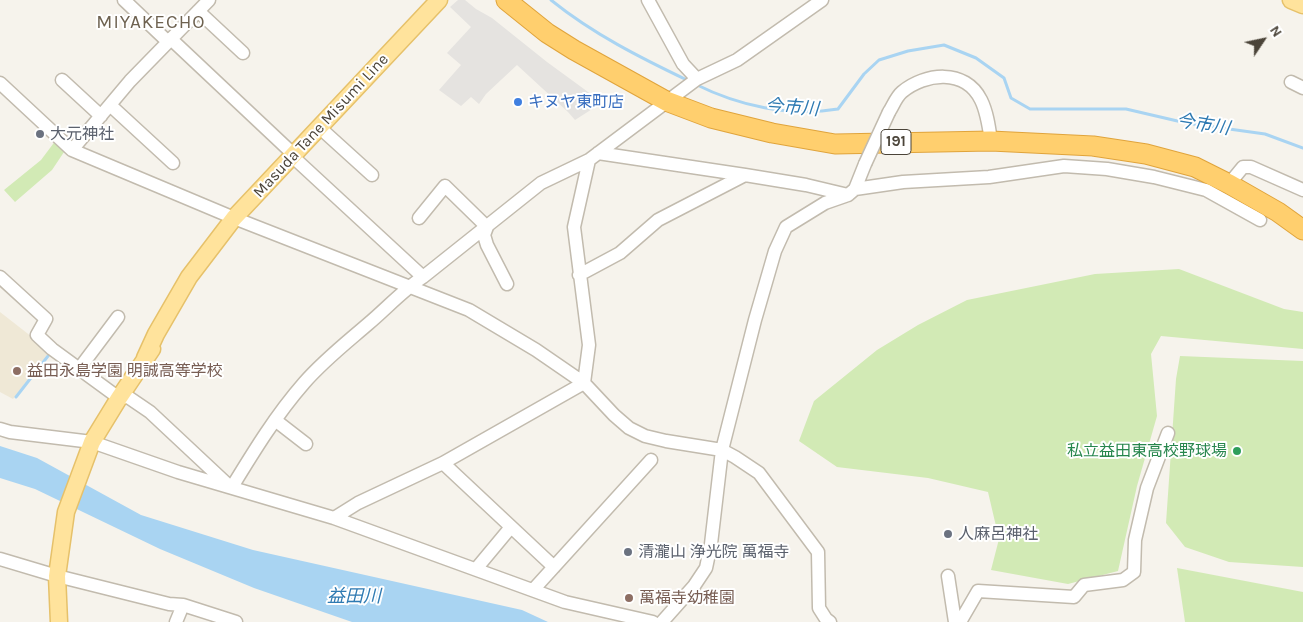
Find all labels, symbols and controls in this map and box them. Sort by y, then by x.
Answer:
district label: MIYAKECHO [95,12,207,34]
north arrow [1238,15,1288,65]
text: N [1266,22,1286,40]
street label: Masuda Tane Misumi Line [249,50,393,202]
place label: キヌヤ東町店 [528,92,624,112]
water label: 今市川 [764,95,820,121]
marker: キヌヤ東町店 [512,96,524,108]
water label: 今市川 [1175,110,1231,140]
place label: 大元神社 [50,124,114,144]
marker: 大元神社 [34,128,46,140]
road number: 191 [881,130,911,154]
place label: 益田永島学園 明誠高等学校 [27,361,223,381]
marker: 益田永島学園 明誠高等学校 [11,365,23,377]
place label: 私立益田東高校野球場 [1067,441,1227,461]
marker: 私立益田東高校野球場 [1231,445,1243,457]
place label: 人麻呂神社 [958,524,1038,544]
marker: 人麻呂神社 [942,528,954,540]
place label: 清瀧山 浄光院 萬福寺 [638,542,790,562]
marker: 清瀧山 浄光院 萬福寺 [622,546,634,558]
water label: 益田川 [327,586,381,608]
place label: 萬福寺幼稚園 [639,588,735,608]
marker: 萬福寺幼稚園 [623,592,635,604]

